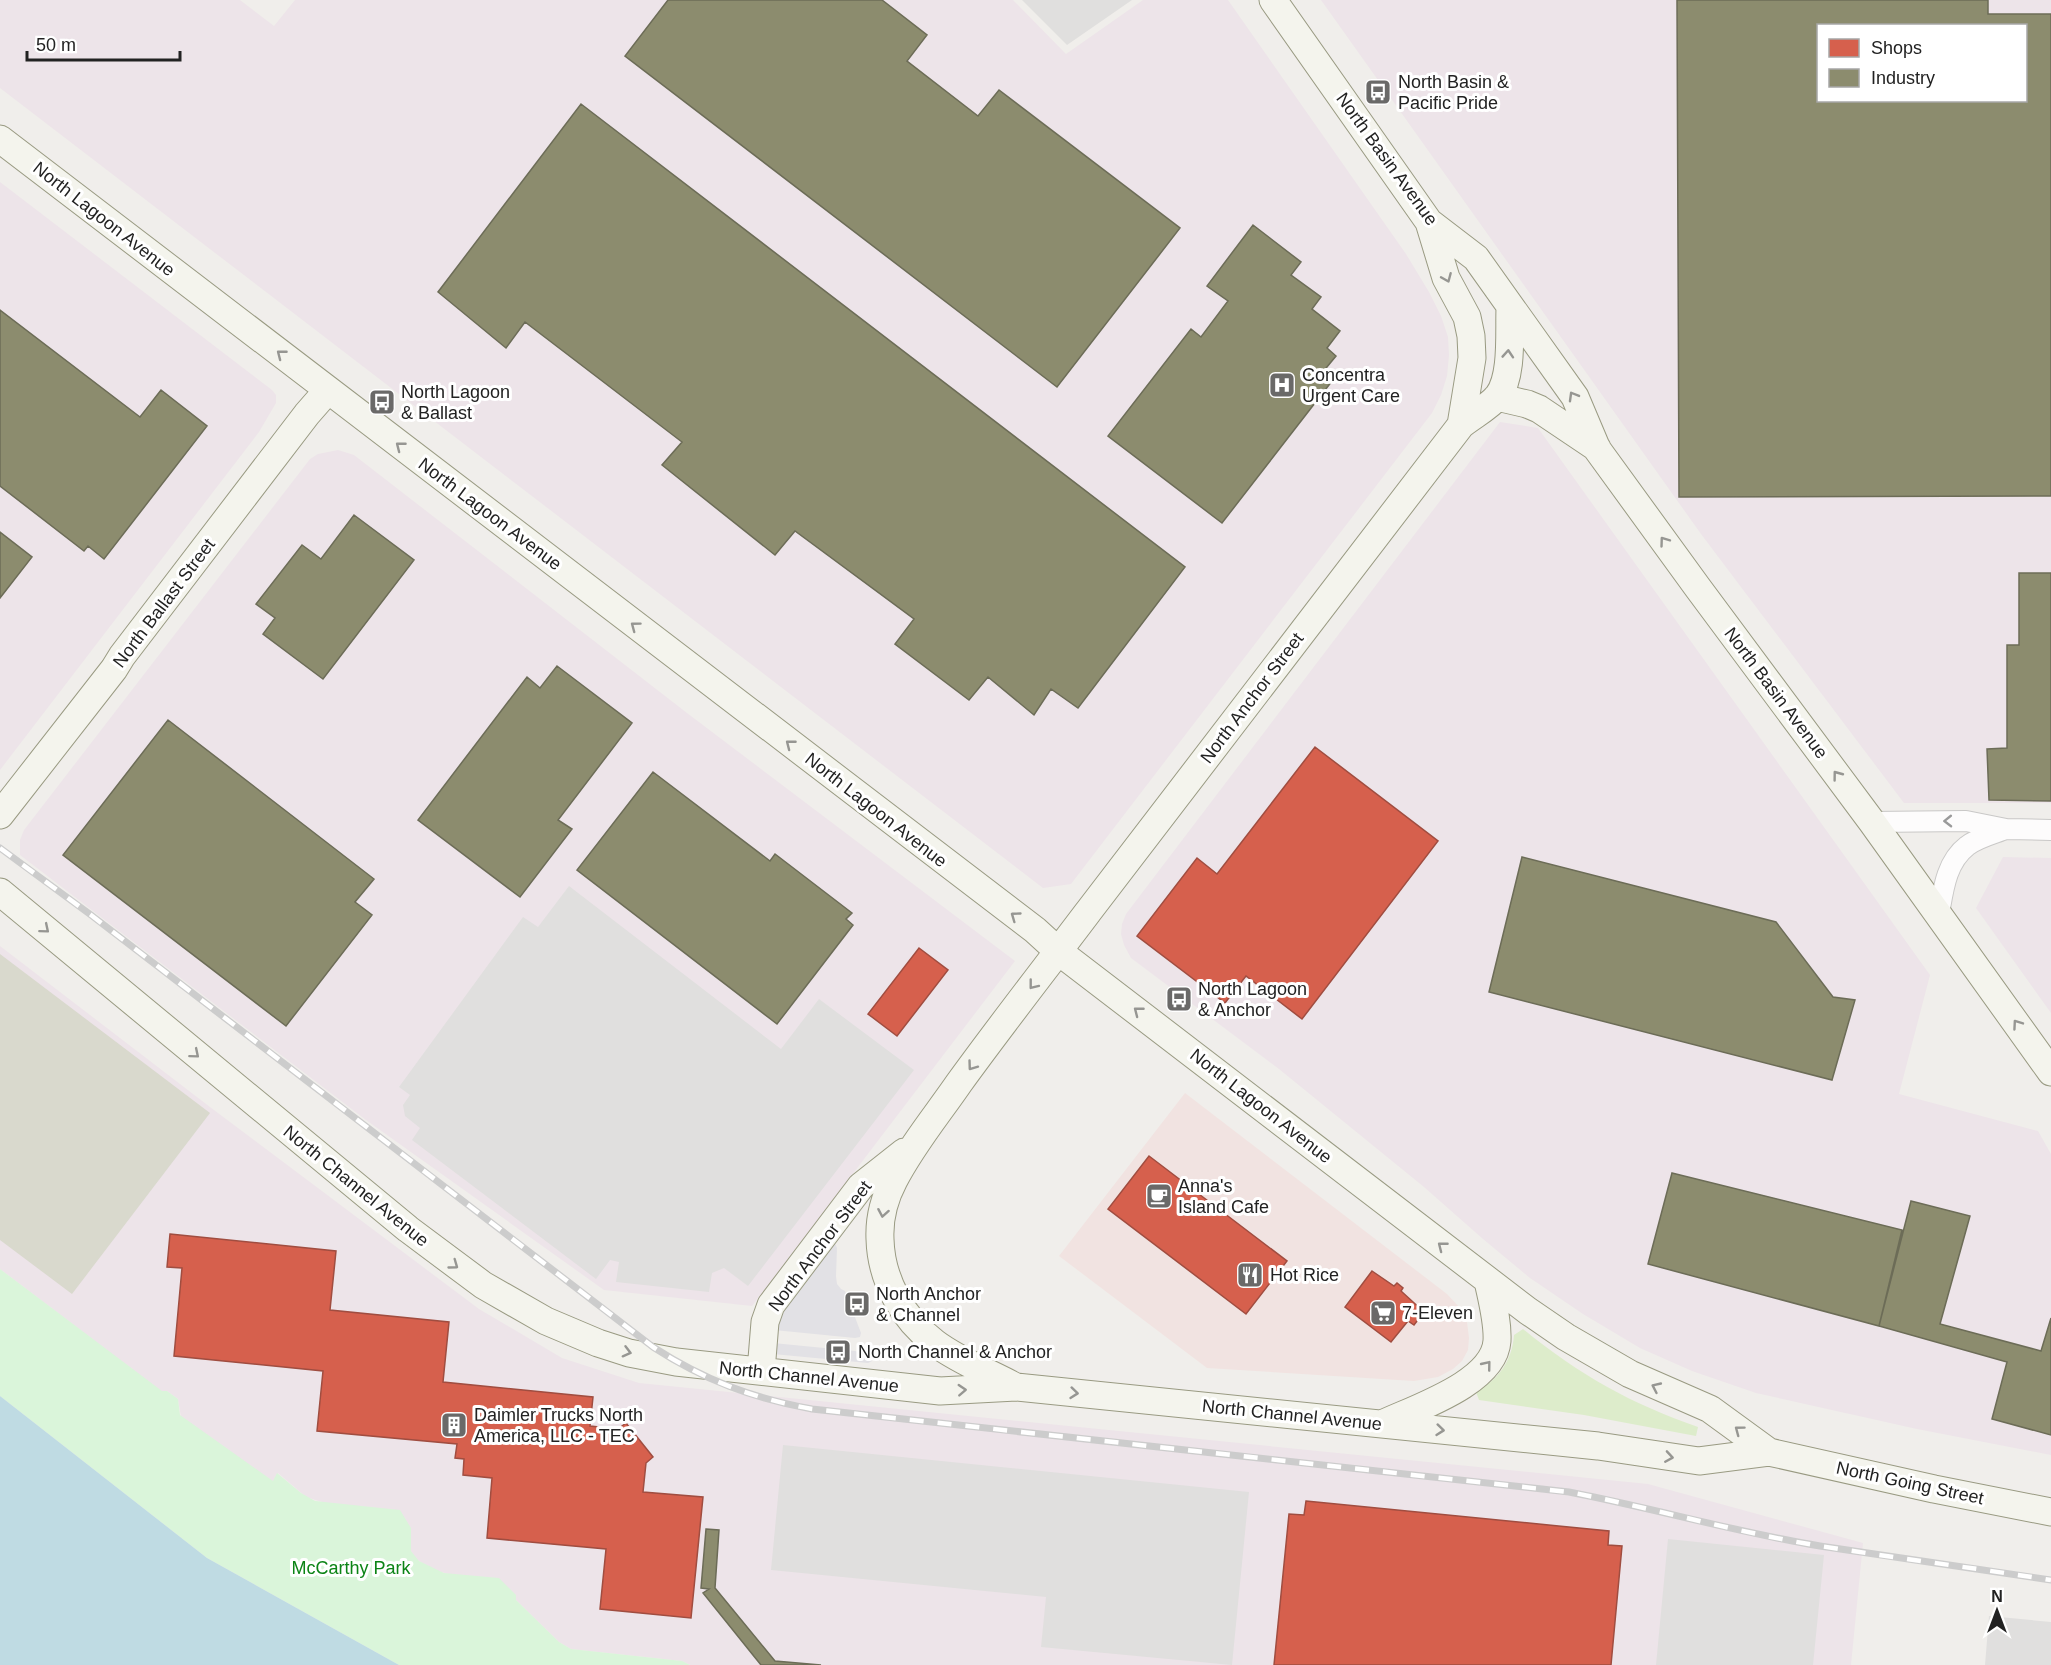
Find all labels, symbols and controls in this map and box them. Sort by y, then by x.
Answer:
scale bar [27,24,180,62]
legend [1817,24,2027,102]
text: 50 m [36,35,76,55]
text: Shops [1871,38,1922,58]
text: Industry [1871,68,1935,88]
place label: North Basin & Pacific Pride [1398,72,1509,113]
bus stop icon: North Basin & Pacific Pride [1363,77,1393,107]
street label: North Basin Avenue [1332,89,1442,229]
street label: North Lagoon Avenue [29,158,179,280]
one-way arrow [1440,271,1452,282]
one-way arrow [1502,349,1515,358]
one-way arrow [277,351,288,362]
place label: Concentra Urgent Care [1302,365,1400,406]
hospital icon: Concentra Urgent Care [1267,370,1297,400]
place label: North Lagoon & Ballast [401,382,510,423]
bus stop icon: North Lagoon & Ballast [367,387,397,417]
one-way arrow [1569,392,1581,402]
one-way arrow [396,442,407,453]
street label: North Lagoon Avenue [415,454,565,574]
street label: North Ballast Street [109,535,219,671]
one-way arrow [1660,536,1671,547]
one-way arrow [631,622,642,633]
street label: North Basin Avenue [1720,624,1832,762]
street label: North Anchor Street [1196,629,1308,767]
one-way arrow [786,741,797,752]
street label: North Lagoon Avenue [801,749,951,871]
one-way arrow [1834,771,1845,782]
one-way arrow [1944,815,1953,828]
one-way arrow [1010,912,1021,923]
one-way arrow [38,922,49,933]
one-way arrow [1029,978,1040,989]
place label: North Lagoon & Anchor [1198,979,1307,1020]
bus stop icon: North Lagoon & Anchor [1164,984,1194,1014]
one-way arrow [1134,1008,1145,1019]
one-way arrow [2014,1020,2025,1031]
street label: North Lagoon Avenue [1186,1045,1336,1167]
one-way arrow [188,1046,199,1057]
one-way arrow [968,1059,979,1070]
street label: North Channel Avenue [279,1121,433,1251]
place label: Anna's Island Cafe [1178,1176,1269,1217]
street label: North Anchor Street [764,1177,876,1315]
cafe icon: Anna's Island Cafe [1144,1181,1174,1211]
one-way arrow [877,1208,890,1218]
one-way arrow [1438,1242,1449,1253]
one-way arrow [448,1258,459,1269]
restaurant icon: Hot Rice [1235,1260,1265,1290]
place label: Hot Rice [1270,1265,1339,1285]
place label: North Anchor & Channel [876,1284,981,1325]
bus stop icon: North Anchor & Channel [842,1289,872,1319]
supermarket icon: 7-Eleven [1368,1298,1398,1328]
place label: 7-Eleven [1402,1303,1473,1323]
bus stop icon: North Channel & Anchor [823,1337,853,1367]
place label: North Channel & Anchor [858,1342,1052,1362]
one-way arrow [622,1345,632,1357]
street label: North Channel Avenue [718,1358,900,1396]
one-way arrow [1479,1361,1490,1372]
one-way arrow [1651,1382,1662,1394]
one-way arrow [957,1384,966,1397]
one-way arrow [1070,1386,1079,1399]
street label: North Channel Avenue [1201,1396,1383,1434]
place label: Daimler Trucks North America, LLC - TEC [474,1405,643,1446]
building icon: Daimler Trucks North America, LLC - TEC [439,1410,469,1440]
one-way arrow [1435,1423,1445,1436]
one-way arrow [1735,1427,1746,1438]
one-way arrow [1665,1450,1674,1462]
street label: North Going Street [1835,1458,1985,1508]
park label: McCarthy Park [291,1558,412,1578]
north arrow [1967,1581,2027,1641]
text: N [1991,1588,2003,1605]

